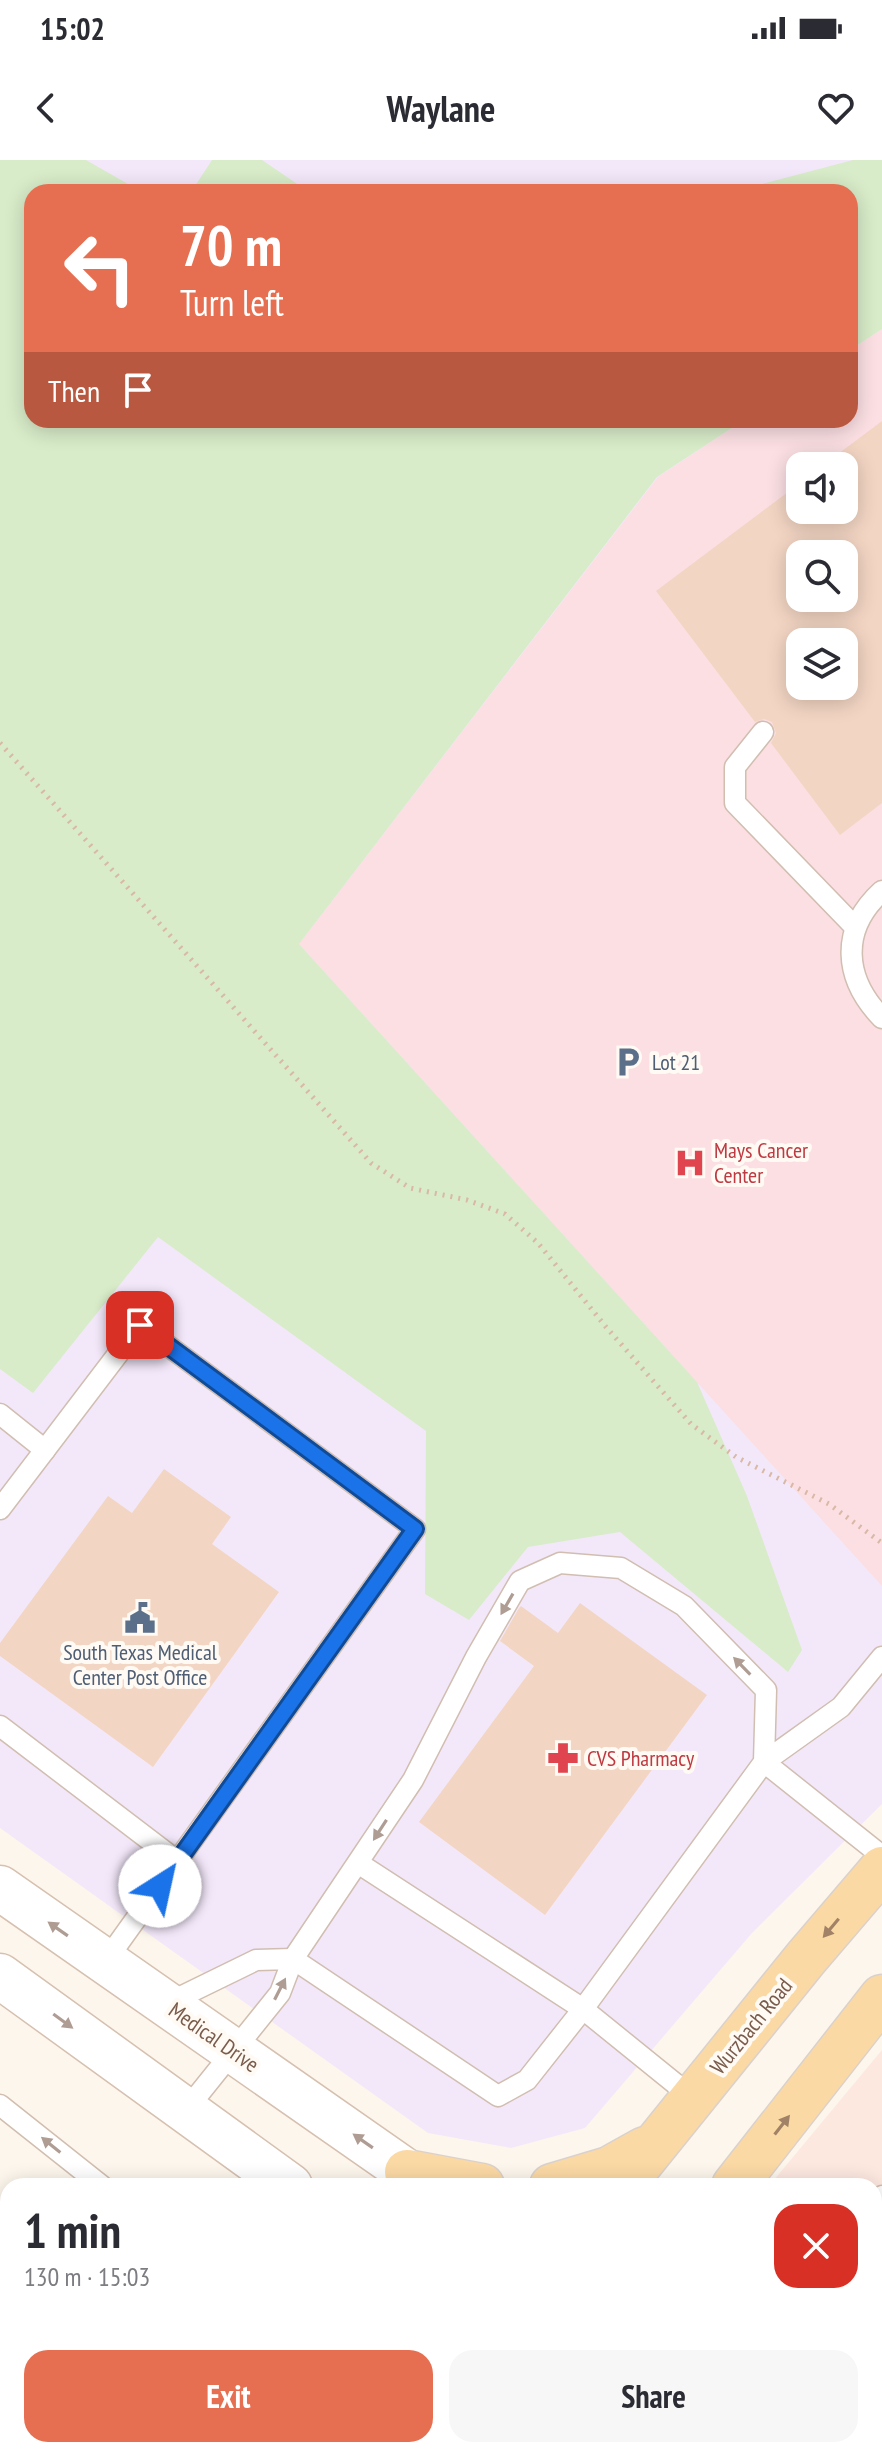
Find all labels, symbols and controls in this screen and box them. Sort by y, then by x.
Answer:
text: 15:02 [40,9,105,48]
text: Waylane [387,85,495,132]
icon: back [24,86,68,130]
icon: heart [814,86,858,130]
text: 70 m [180,209,282,281]
icon: left [48,216,152,320]
text: Turn left [180,279,284,326]
icon: arrive [116,368,160,412]
text: Then [48,371,100,410]
map controls [786,452,858,700]
button: sound [786,452,858,524]
button: search [786,540,858,612]
button: layers [786,628,858,700]
parking icon: Lot 21 [611,1045,645,1079]
place label: Lot 21 [652,1048,700,1076]
place label: Mays Cancer Center [714,1136,808,1189]
hospital icon: Mays Cancer Center [673,1146,707,1180]
pin [106,1291,174,1359]
icon: arrive [118,1303,162,1347]
one-way arrow [500,1593,514,1615]
public building icon: South Texas Medical Center Post Office [123,1601,157,1635]
place label: South Texas Medical Center Post Office [63,1638,218,1691]
one-way arrow [733,1657,751,1676]
pharmacy icon: CVS Pharmacy [546,1741,580,1775]
place label: CVS Pharmacy [587,1744,695,1772]
one-way arrow [373,1819,387,1841]
position arrow [118,1844,202,1928]
one-way arrow [823,1918,841,1938]
one-way arrow [47,1921,69,1937]
street label: Wurzbach Road [704,1972,798,2080]
one-way arrow [274,1977,287,2000]
street label: Medical Drive [163,1996,265,2078]
one-way arrow [53,2013,73,2029]
one-way arrow [773,2115,790,2135]
one-way arrow [353,2134,374,2149]
one-way arrow [41,2138,61,2154]
text: 1 min [24,2199,121,2261]
button: close [774,2204,858,2288]
text: 130 m · 15:03 [24,2260,150,2293]
button: Exit [24,2350,433,2442]
button: Share [449,2350,858,2442]

